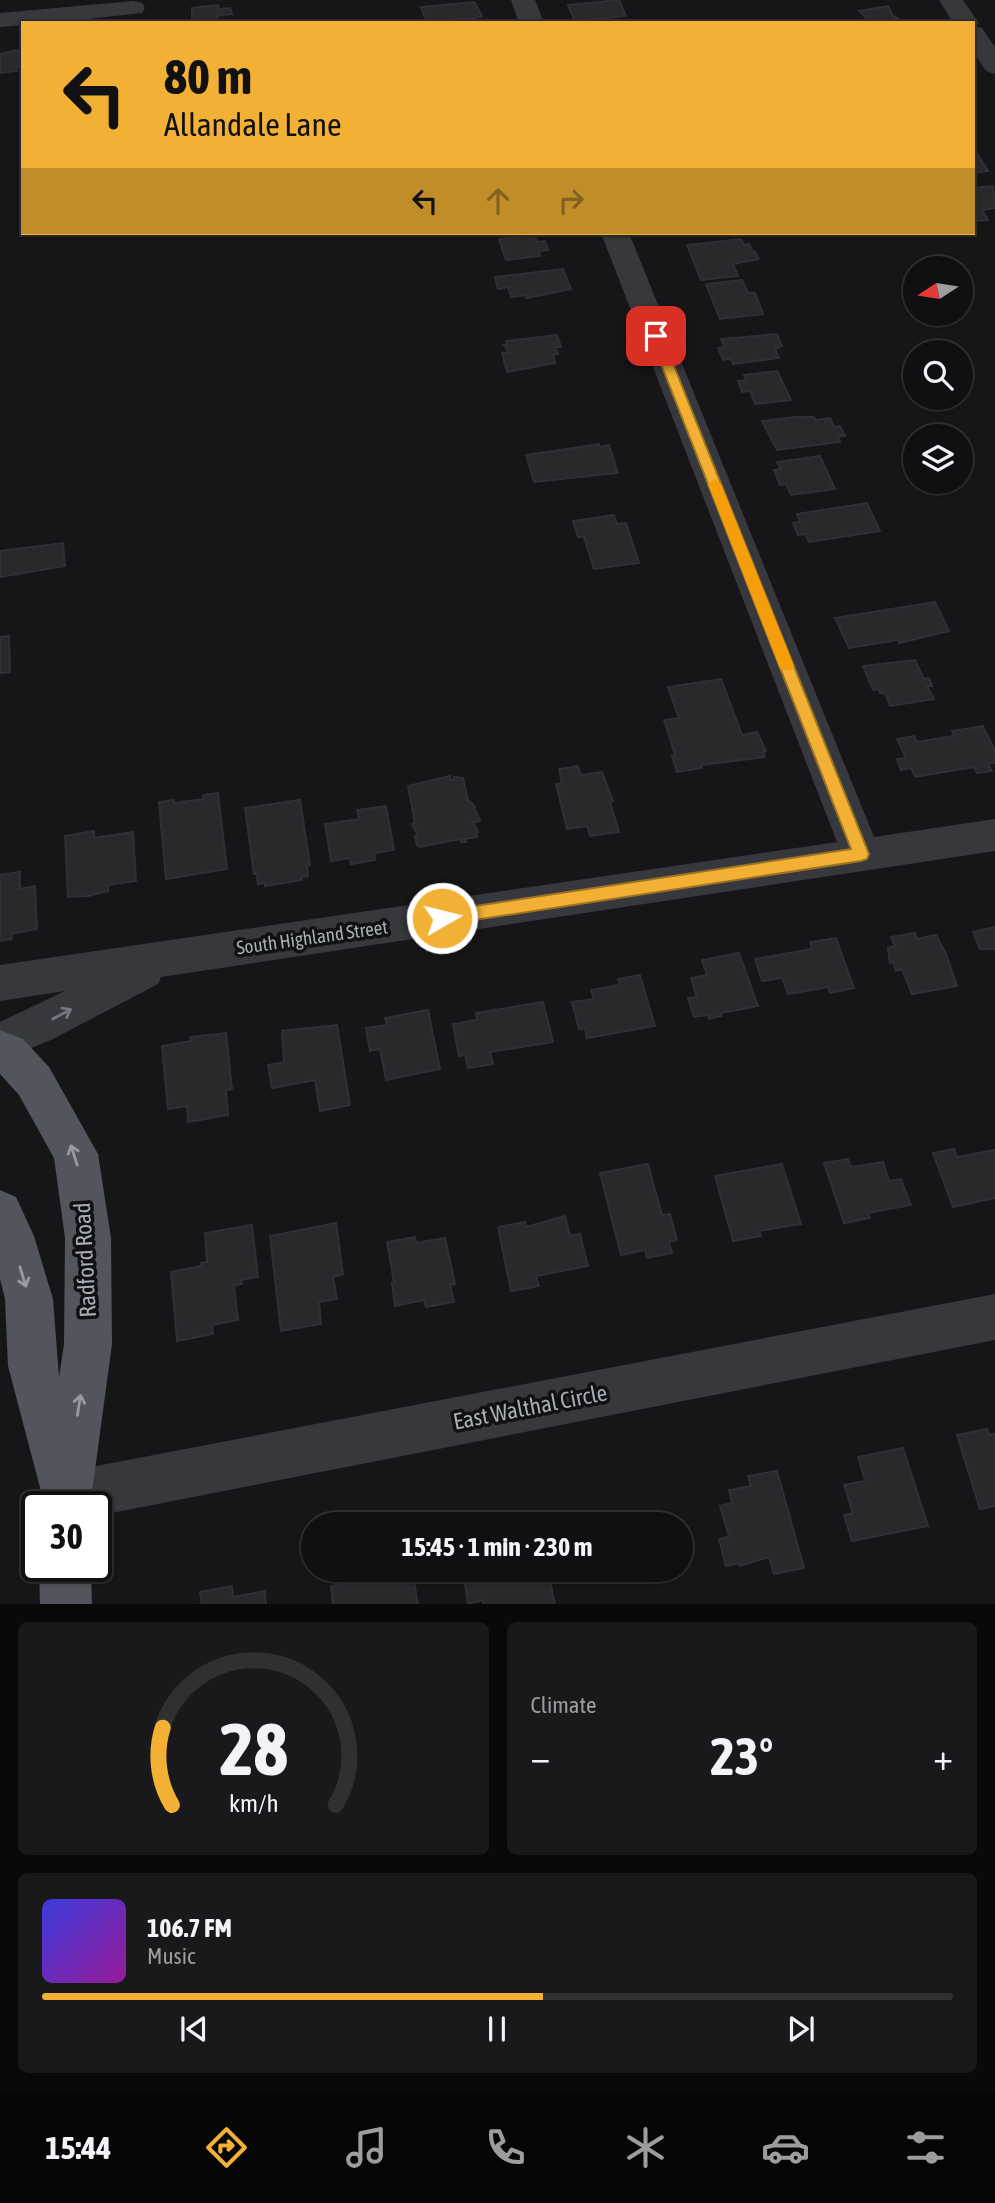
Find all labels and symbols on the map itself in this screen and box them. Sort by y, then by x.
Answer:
north arrow [903,256,973,326]
pin [626,306,686,366]
position arrow [405,881,479,955]
street label: South Highland Street [235,915,389,959]
one-way arrow [51,1006,72,1020]
one-way arrow [67,1145,79,1167]
street label: Radford Road [69,1202,101,1318]
one-way arrow [17,1265,30,1287]
street label: East Walthal Circle [451,1379,609,1435]
one-way arrow [73,1394,86,1417]
speed limit sign: 30 [21,1491,112,1582]

